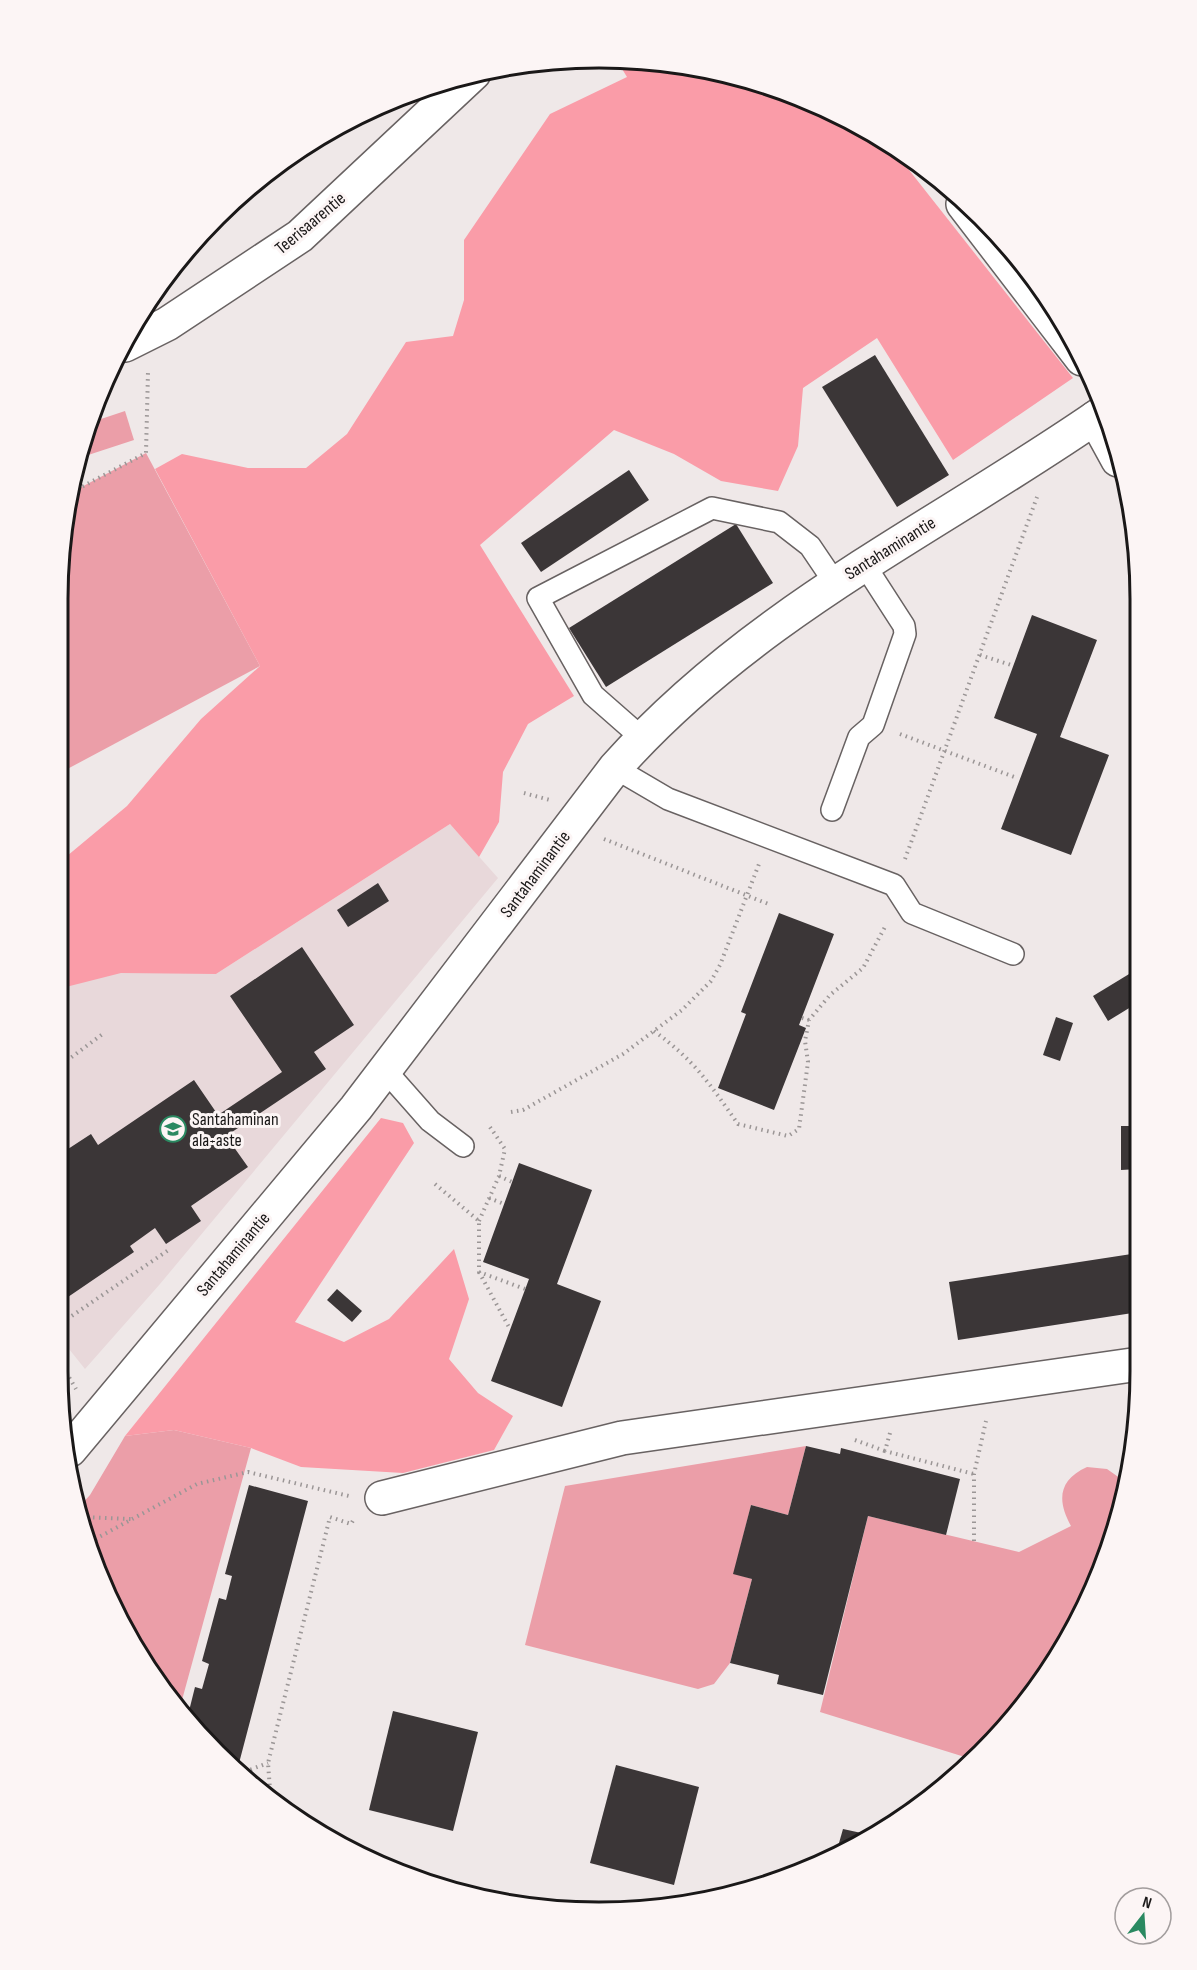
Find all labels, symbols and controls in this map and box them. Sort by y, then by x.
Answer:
street label: Teerisaarentie [271,188,350,259]
street label: Santahaminantie [841,512,939,585]
street label: Santahaminantie [496,827,575,922]
place label: Santahaminan ala-aste [192,1109,279,1151]
school or university icon: Santahaminan ala-aste [158,1114,188,1144]
street label: Santahaminantie [192,1208,274,1300]
north arrow [1113,1886,1173,1946]
text: N [1140,1893,1154,1913]

